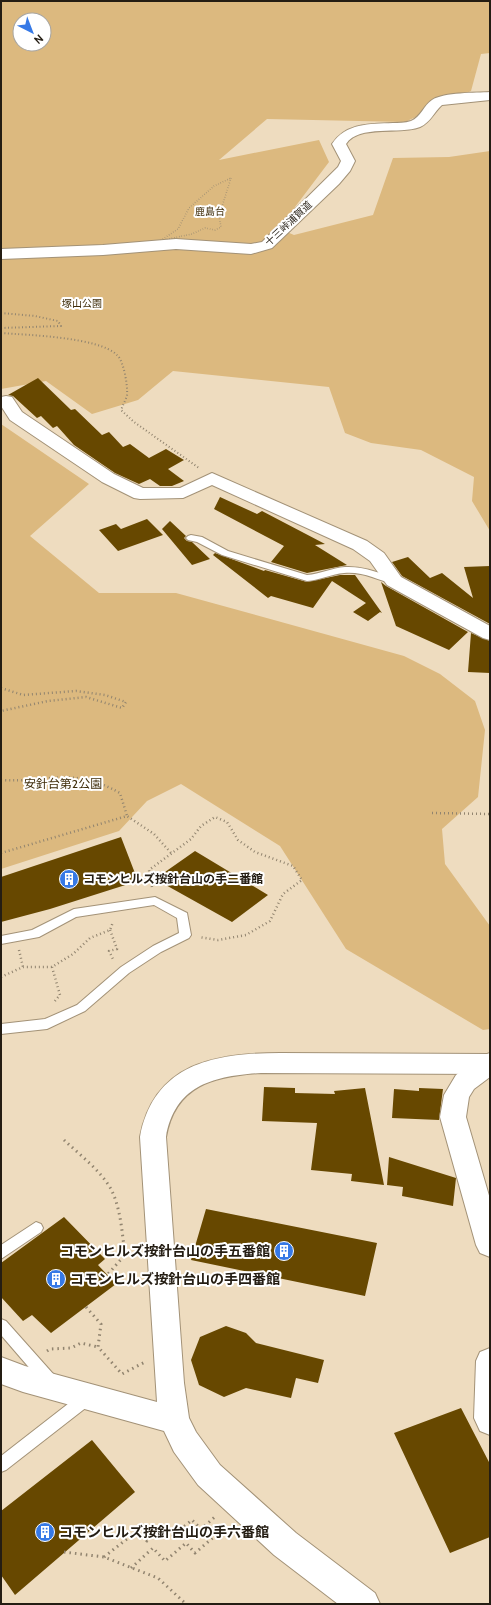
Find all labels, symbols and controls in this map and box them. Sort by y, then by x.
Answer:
north arrow [12,12,52,52]
text: N [31,32,46,47]
street label: 十三峠浦賀道 [262,198,315,249]
park label: 鹿島台 [195,205,225,218]
park label: 塚山公園 [62,297,102,310]
park label: 安針台第2公園 [24,776,102,791]
building icon: コモンヒルズ按針台山の手二番館 [58,868,80,890]
place label: コモンヒルズ按針台山の手二番館 [83,871,263,886]
building icon: コモンヒルズ按針台山の手五番館 [273,1240,295,1262]
place label: コモンヒルズ按針台山の手五番館 [60,1242,270,1260]
building icon: コモンヒルズ按針台山の手四番館 [45,1268,67,1290]
place label: コモンヒルズ按針台山の手四番館 [70,1270,280,1288]
building icon: コモンヒルズ按針台山の手六番館 [34,1521,56,1543]
place label: コモンヒルズ按針台山の手六番館 [59,1523,269,1541]

